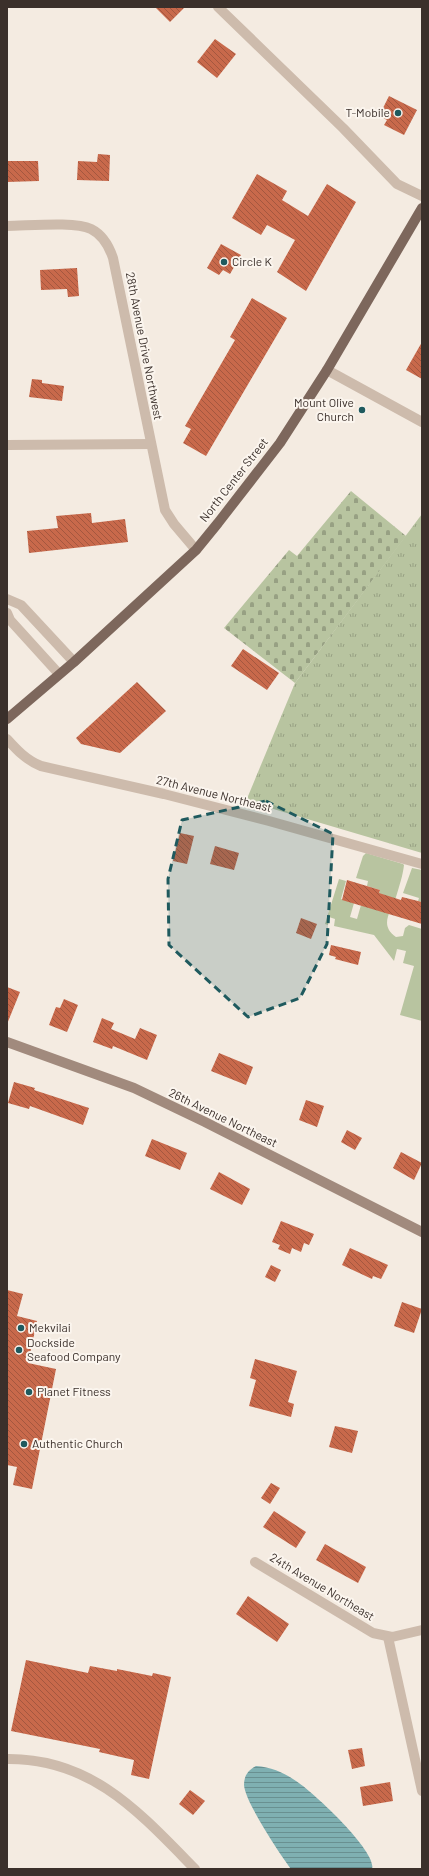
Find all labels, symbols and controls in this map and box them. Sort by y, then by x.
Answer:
place label: T-Mobile [345,105,390,119]
marker: T-Mobile [393,108,403,118]
place label: Circle K [232,254,272,268]
marker: Circle K [219,257,229,267]
street label: 28th Avenue Drive Northwest [124,271,166,421]
place label: Mount Olive Church [294,395,354,423]
marker: Mount Olive Church [357,405,367,415]
street label: North Center Street [196,435,270,524]
street label: 27th Avenue Northeast [155,772,273,814]
street label: 26th Avenue Northeast [167,1085,280,1149]
place label: Mekvilai [29,1320,71,1334]
marker: Mekvilai [16,1323,26,1333]
place label: Dockside Seafood Company [27,1335,121,1363]
marker: Dockside Seafood Company [14,1345,24,1355]
place label: Planet Fitness [37,1384,111,1398]
marker: Planet Fitness [24,1387,34,1397]
place label: Authentic Church [32,1436,123,1450]
marker: Authentic Church [19,1439,29,1449]
street label: 24th Avenue Northeast [268,1549,377,1623]

